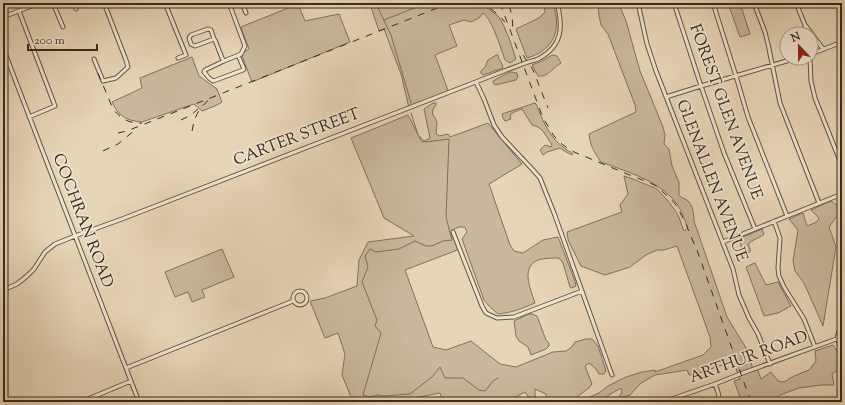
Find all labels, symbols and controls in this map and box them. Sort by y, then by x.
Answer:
street label: FOREST GLEN AVENUE [683,21,768,203]
scale bar [28,26,97,52]
north arrow [779,26,819,66]
text: N [788,29,803,47]
text: 200 m [34,32,65,50]
street label: GLENALLEN AVENUE [669,97,753,266]
street label: CARTER STREET [230,103,364,173]
street label: COCHRAN ROAD [46,150,118,292]
street label: ARTHUR ROAD [687,326,811,390]

